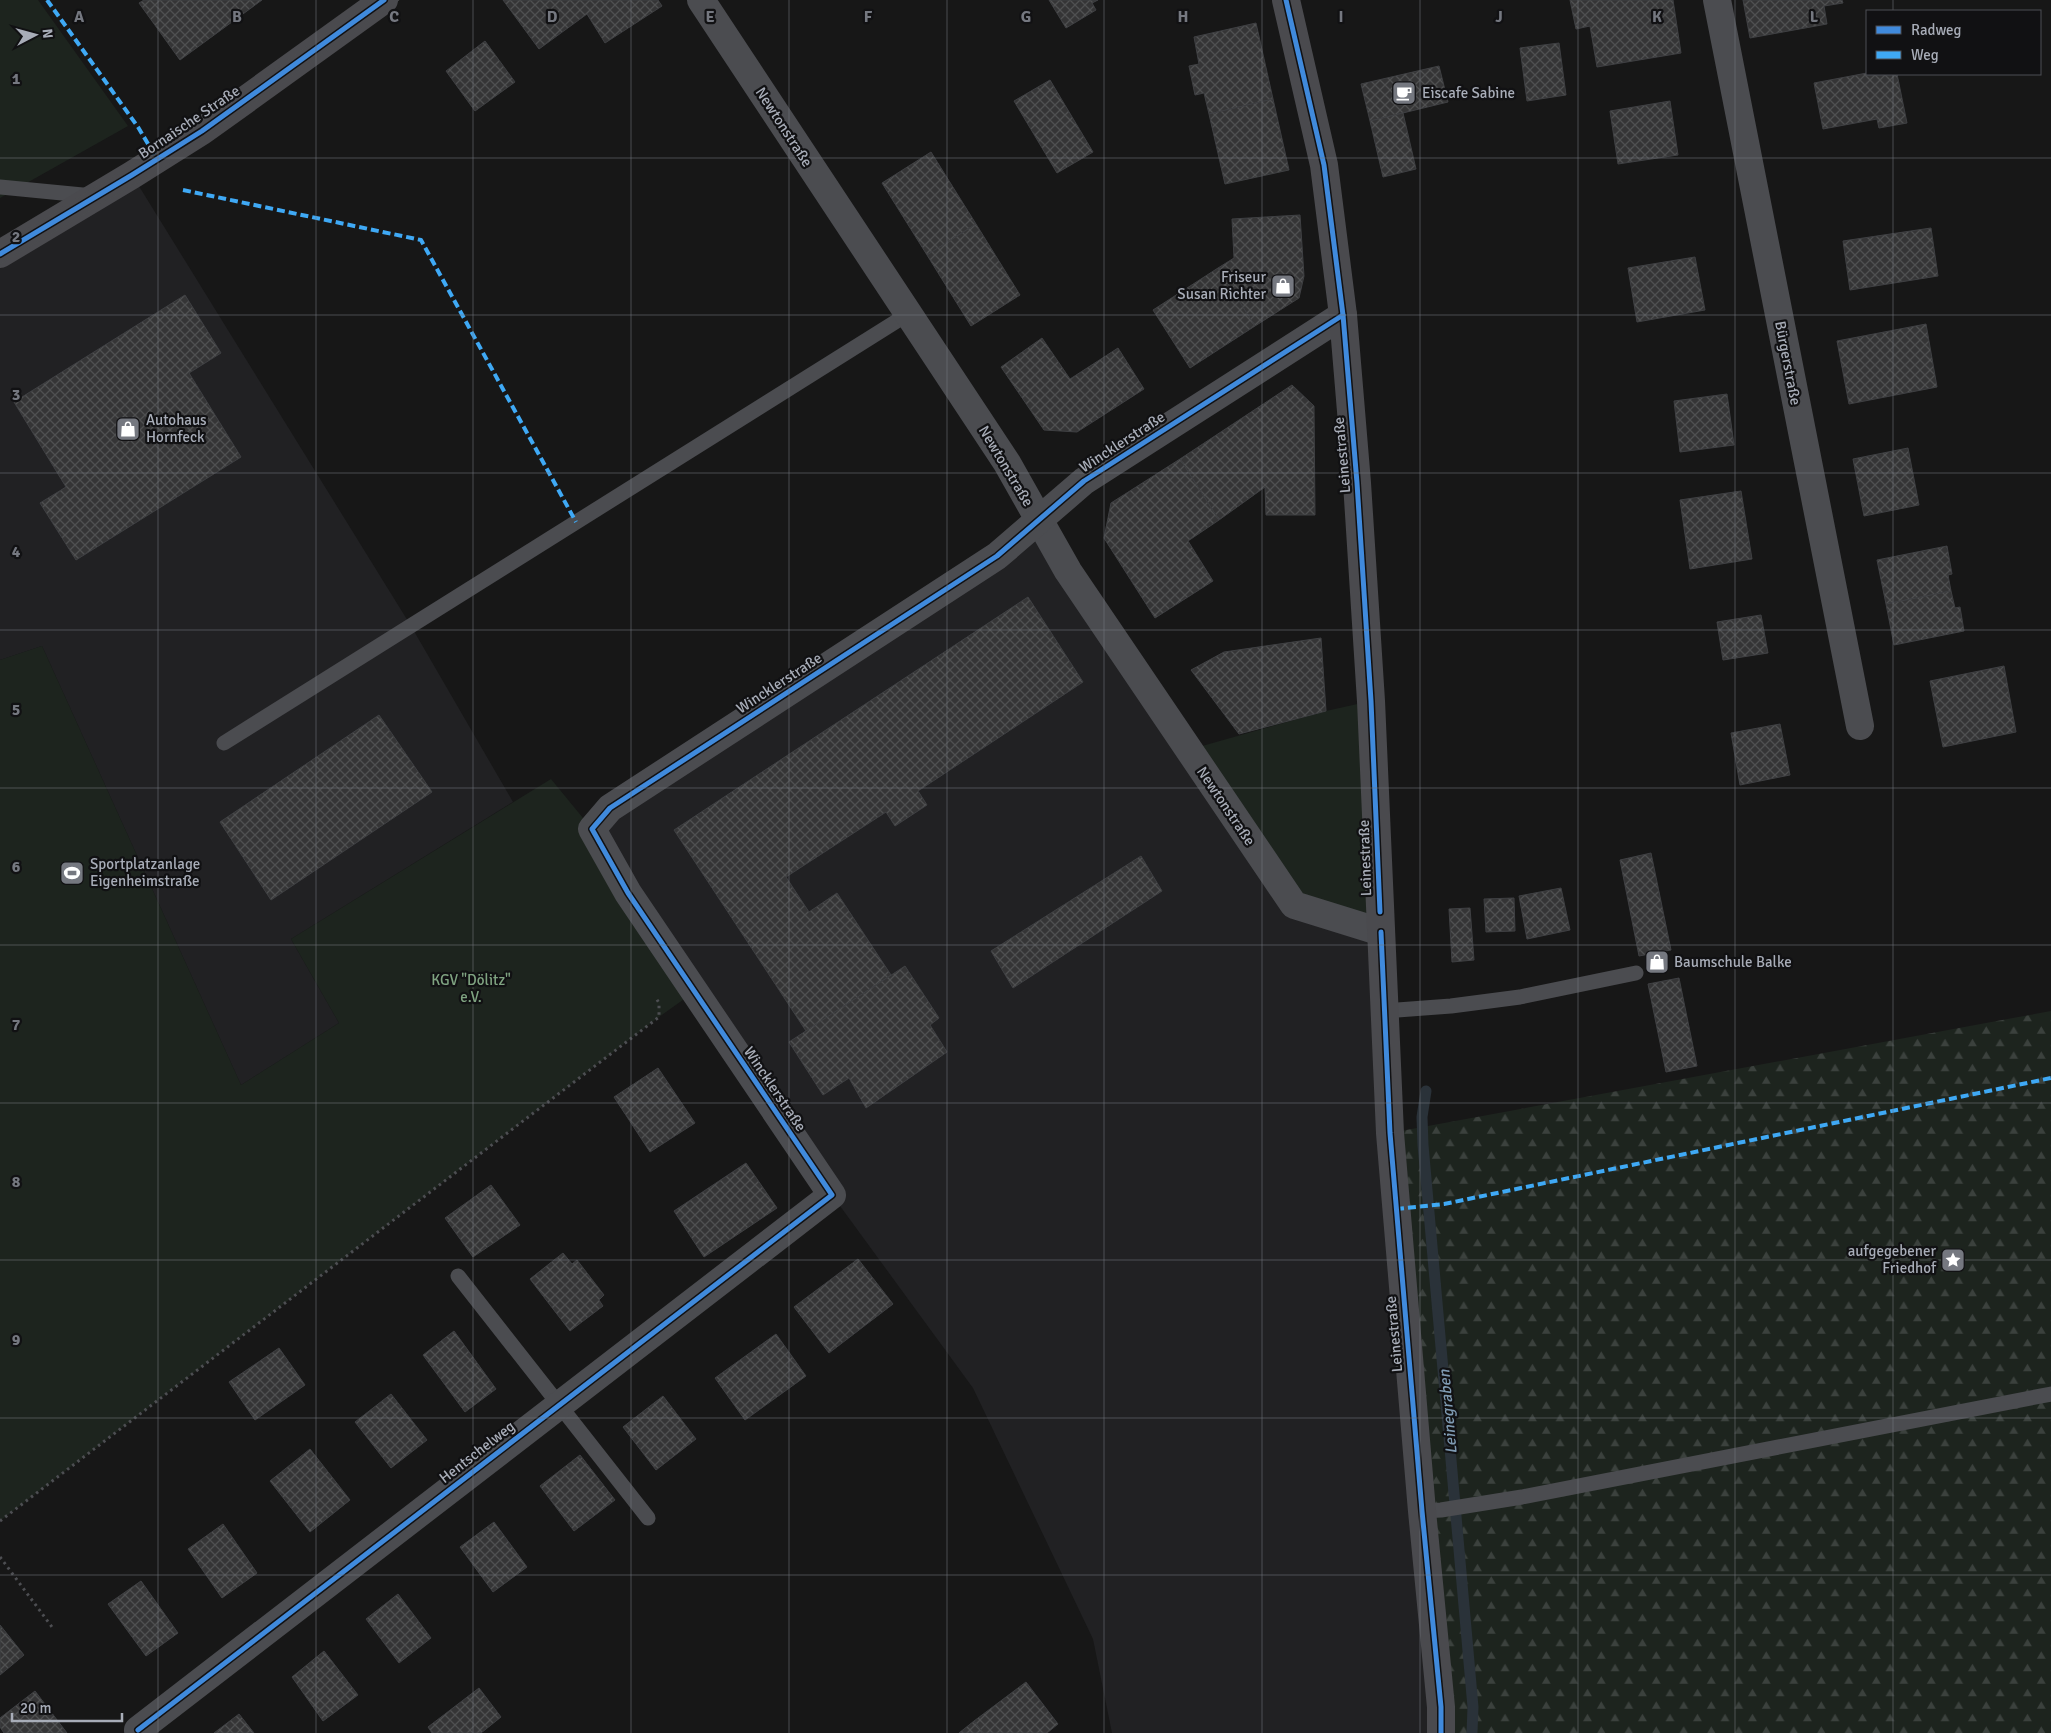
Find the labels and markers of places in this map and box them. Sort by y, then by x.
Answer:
cafe icon: Eiscafe Sabine [1391,80,1417,106]
place label: Eiscafe Sabine [1422,84,1515,102]
place label: Friseur Susan Richter [1177,268,1266,303]
shop icon: Friseur Susan Richter [1270,273,1296,299]
place label: Autohaus Hornfeck [146,411,207,446]
shop icon: Autohaus Hornfeck [115,416,141,442]
place label: Sportplatzanlage Eigenheimstraße [90,855,200,890]
sports icon: Sportplatzanlage Eigenheimstraße [59,860,85,886]
shop icon: Baumschule Balke [1644,949,1670,975]
place label: Baumschule Balke [1674,953,1792,971]
place label: aufgegebener Friedhof [1848,1242,1937,1277]
place icon: aufgegebener Friedhof [1940,1247,1966,1273]

